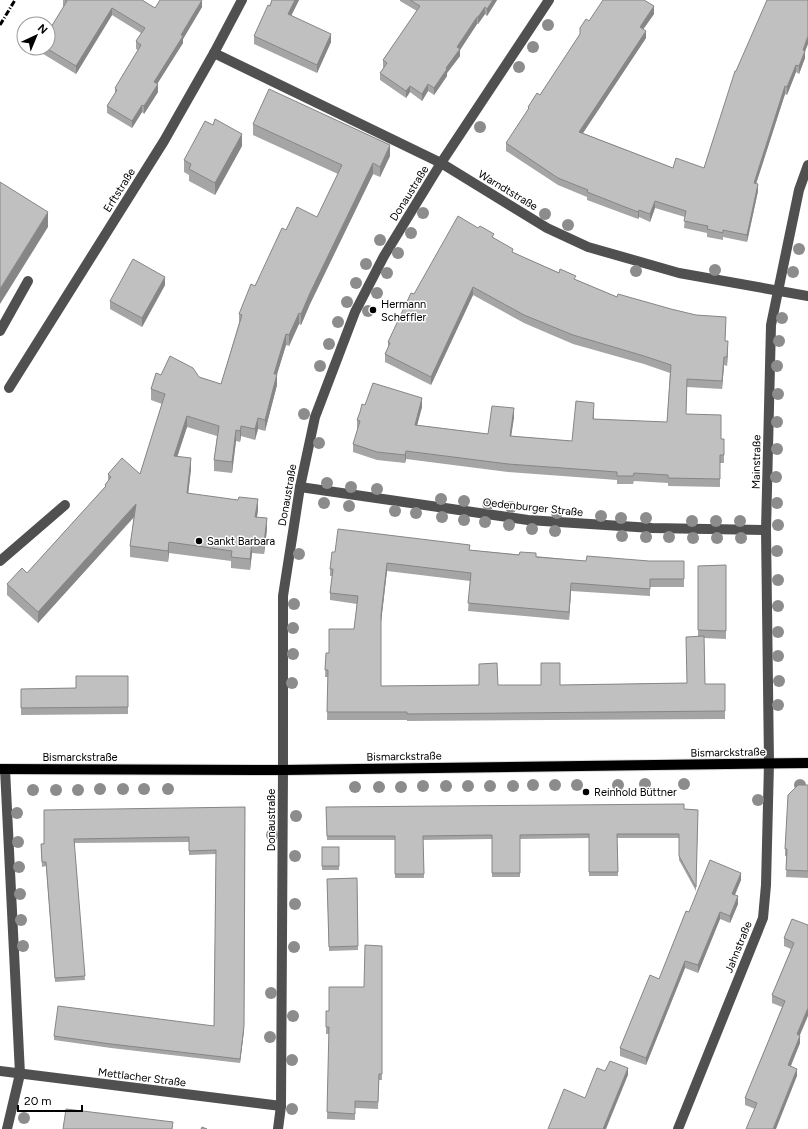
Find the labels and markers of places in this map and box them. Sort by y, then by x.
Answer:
place label: Hermann Scheffler [381,298,426,324]
marker: Hermann Scheffler [368,305,378,315]
place label: Sankt Barbara [207,535,275,548]
marker: Sankt Barbara [194,536,204,546]
place label: Reinhold Büttner [594,786,677,799]
marker: Reinhold Büttner [581,787,591,797]

